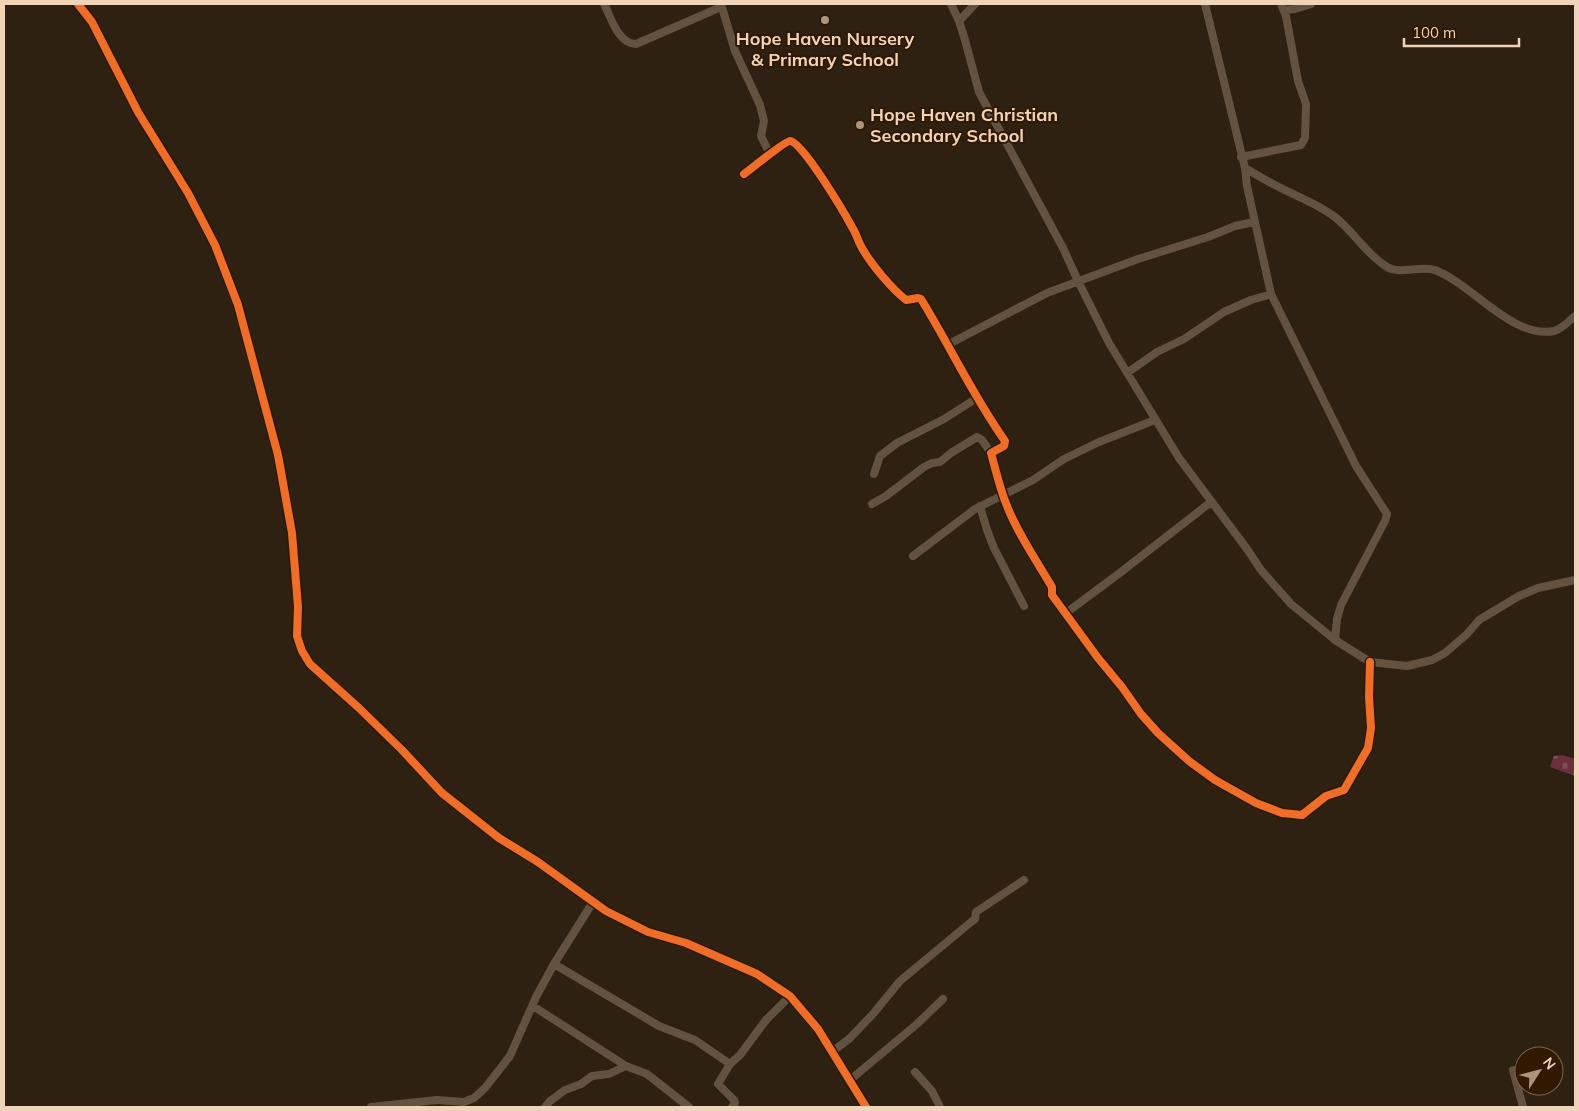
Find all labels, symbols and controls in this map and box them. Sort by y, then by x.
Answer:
marker: Hope Haven Nursery & Primary School [819,14,831,26]
scale bar [1404,15,1519,47]
text: 100 m [1412,23,1456,42]
place label: Hope Haven Nursery & Primary School [736,27,914,71]
place label: Hope Haven Christian Secondary School [870,103,1058,147]
marker: Hope Haven Christian Secondary School [854,119,866,131]
north arrow [1514,1046,1564,1096]
text: N [1539,1054,1560,1073]

